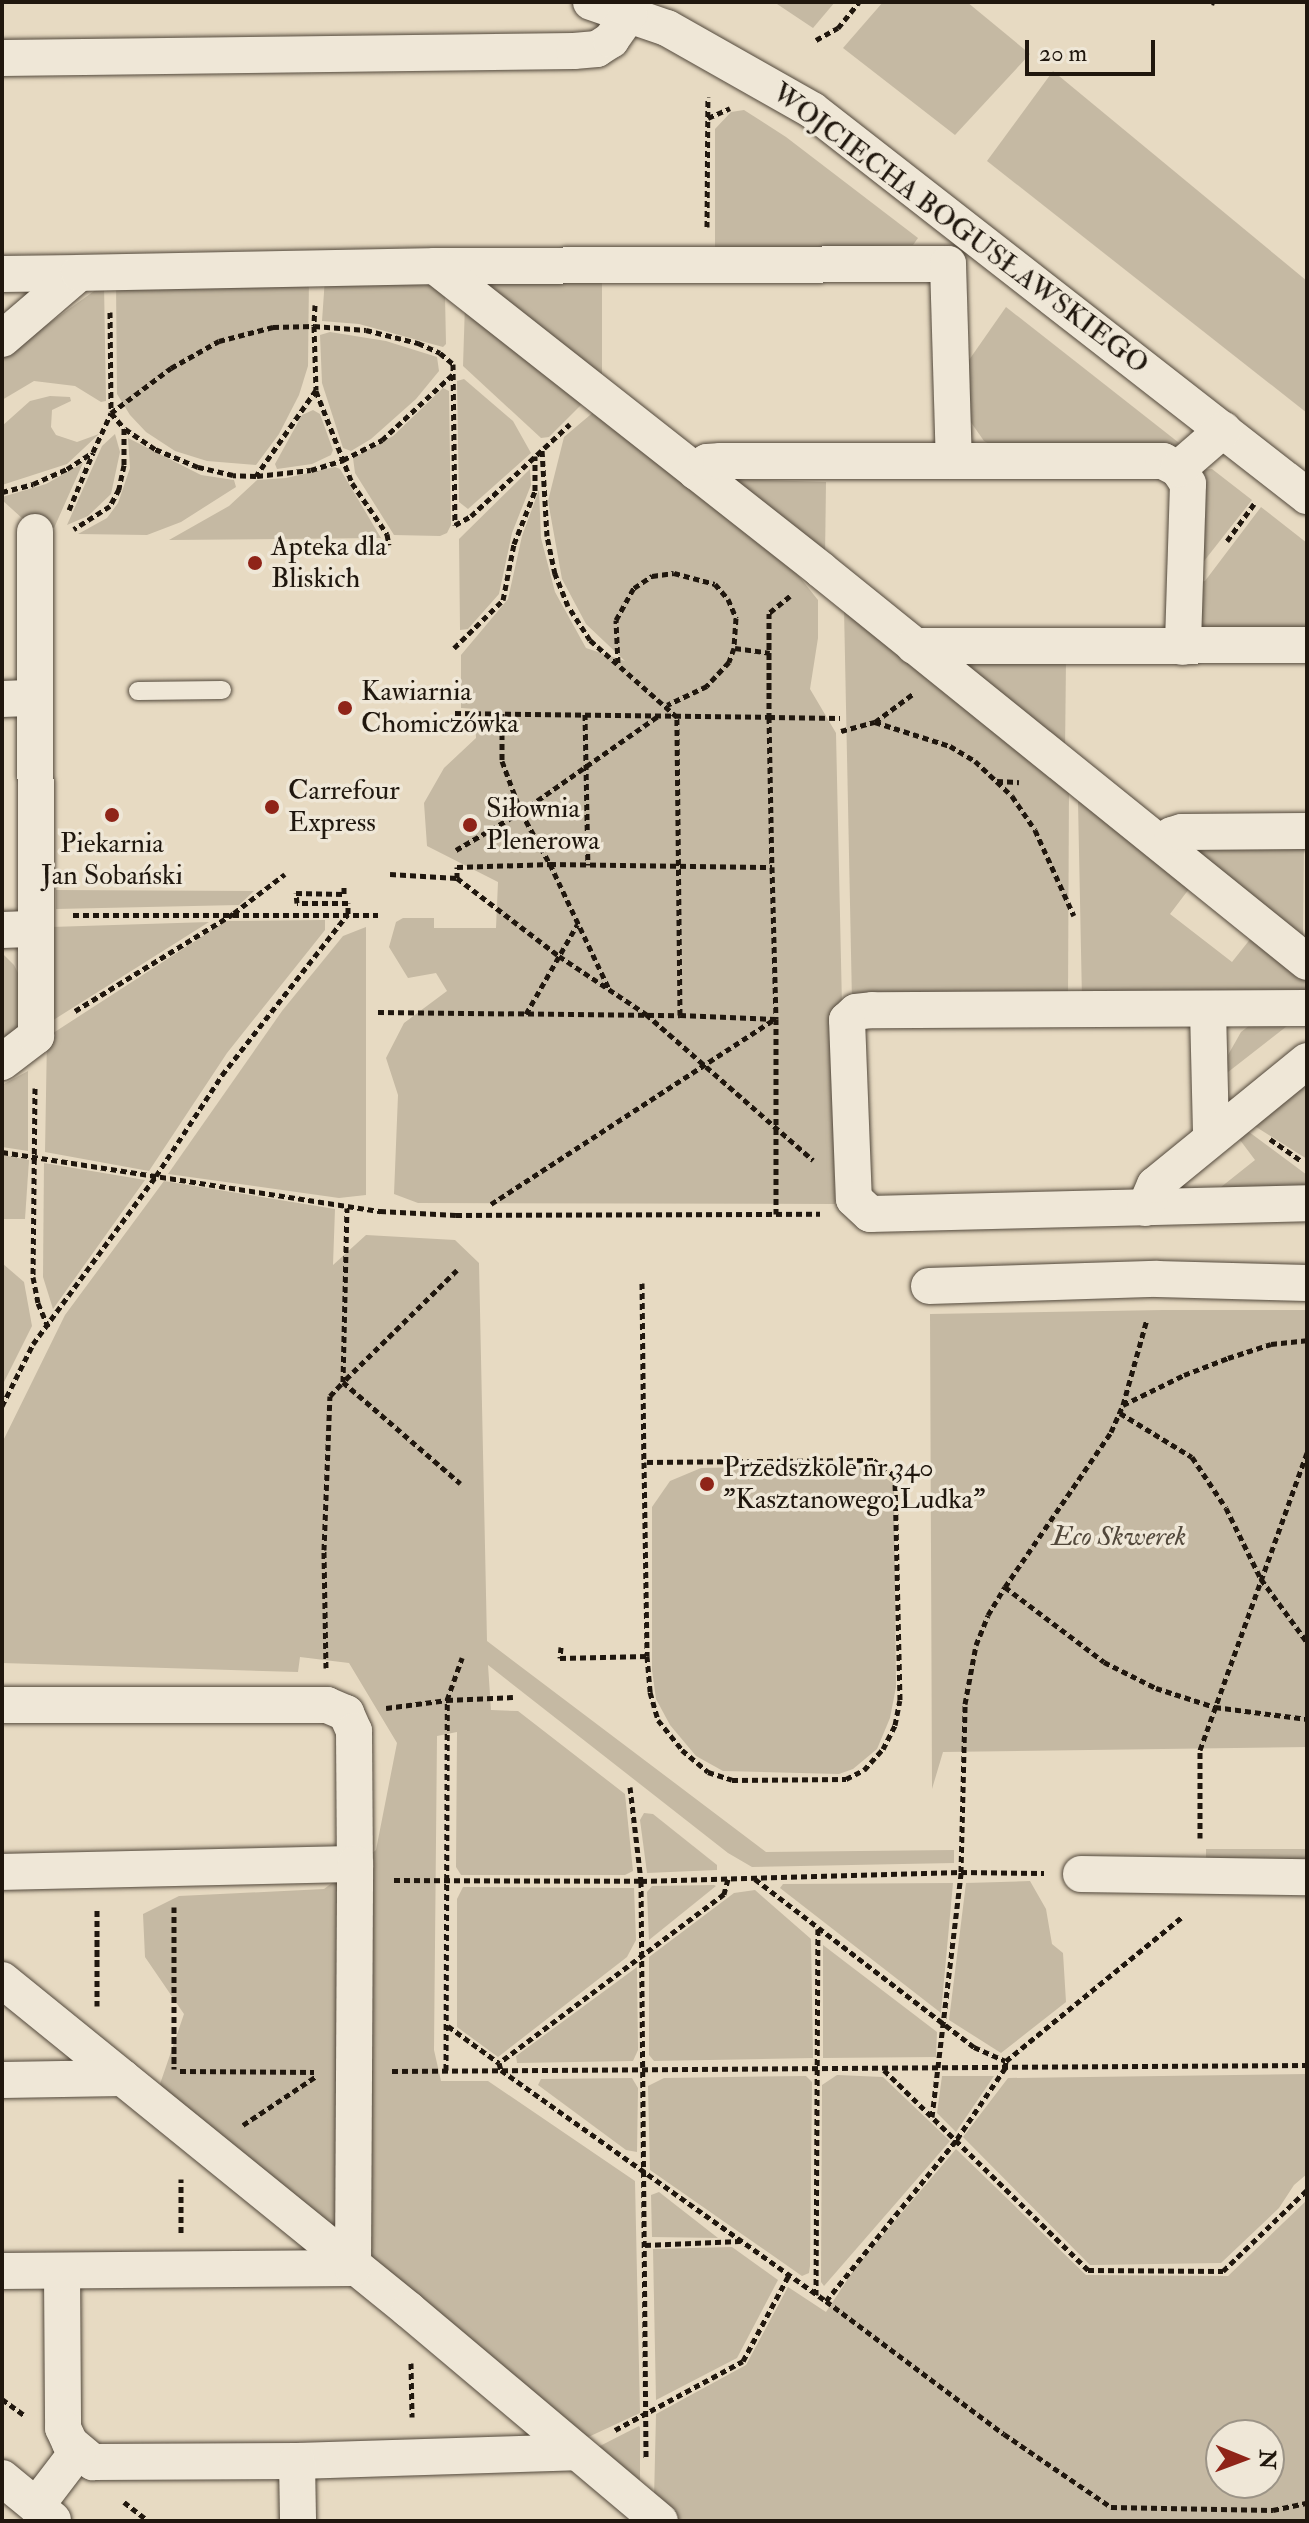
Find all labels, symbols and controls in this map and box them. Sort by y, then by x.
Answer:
scale bar [1029,24,1159,74]
text: 20 m [1039,38,1087,69]
street label: WOJCIECHA BOGUSŁAWSKIEGO [765,76,1155,382]
place label: Apteka dla Bliskich [271,530,387,596]
marker: Apteka dla Bliskich [246,554,264,572]
place label: Kawiarnia Chomiczówka [361,675,519,741]
marker: Kawiarnia Chomiczówka [336,699,354,717]
place label: Carrefour Express [288,774,400,840]
place label: Siłownia Plenerowa [486,792,600,858]
marker: Carrefour Express [263,798,281,816]
marker: Piekarnia Jan Sobański [103,806,121,824]
marker: Siłownia Plenerowa [461,816,479,834]
place label: Piekarnia Jan Sobański [41,827,183,893]
place label: Przedszkole nr 340 "Kasztanowego Ludka" [723,1451,985,1517]
marker: Przedszkole nr 340 "Kasztanowego Ludka" [698,1475,716,1493]
park label: Eco Skwerek [1052,1520,1186,1554]
north arrow [1205,2419,1285,2499]
text: N [1253,2449,1281,2469]

